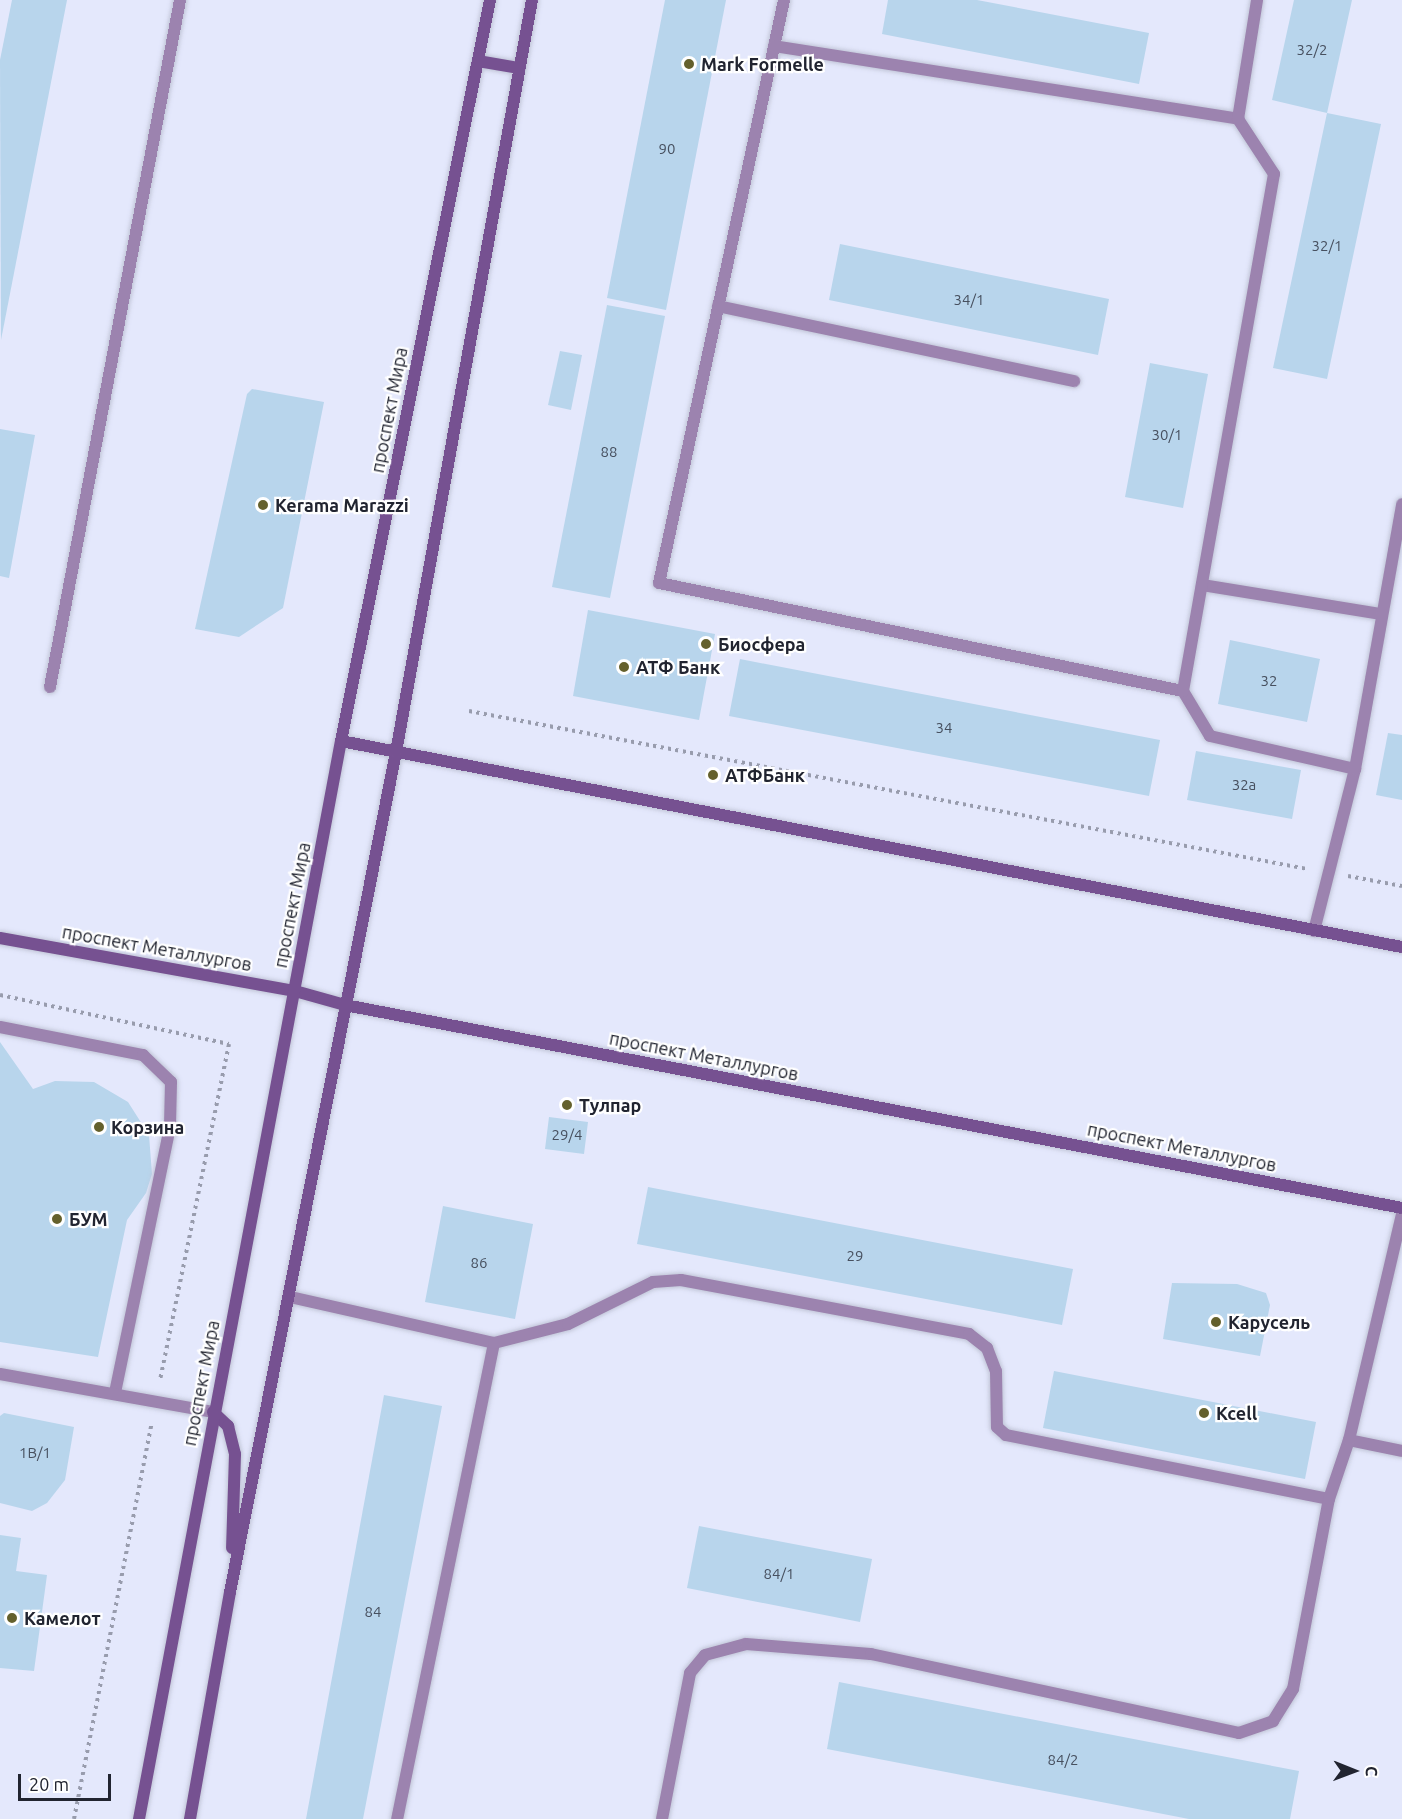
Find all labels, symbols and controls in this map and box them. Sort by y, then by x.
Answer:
house number: 32/2 [1297,41,1327,59]
place label: Mark Formelle [701,53,824,75]
marker: Mark Formelle [682,57,696,71]
house number: 90 [659,140,675,158]
house number: 32/1 [1312,237,1342,255]
house number: 34/1 [954,291,984,309]
street label: проспект Мира [366,345,412,475]
house number: 30/1 [1152,426,1182,444]
house number: 88 [601,443,617,461]
place label: Kerama Marazzi [275,494,409,516]
marker: Kerama Marazzi [256,498,270,512]
place label: Биосфера [718,633,805,655]
marker: Биосфера [699,637,713,651]
place label: АТФ Банк [636,656,720,678]
marker: АТФ Банк [617,660,631,674]
house number: 32 [1261,672,1277,690]
house number: 34 [936,719,952,737]
place label: АТФБанк [725,764,805,786]
marker: АТФБанк [706,768,720,782]
house number: 32а [1232,776,1256,794]
street label: проспект Мира [269,840,315,970]
street label: проспект Металлургов [60,921,254,975]
street label: проспект Металлургов [608,1027,800,1085]
place label: Тулпар [579,1094,641,1116]
marker: Тулпар [560,1098,574,1112]
place label: Корзина [111,1116,184,1138]
street label: проспект Металлургов [1086,1118,1278,1176]
marker: Корзина [92,1120,106,1134]
house number: 29/4 [552,1126,582,1144]
place label: БУМ [69,1208,108,1230]
marker: БУМ [50,1212,64,1226]
house number: 29 [847,1247,863,1265]
house number: 86 [471,1254,487,1272]
place label: Карусель [1228,1311,1310,1333]
marker: Карусель [1209,1315,1223,1329]
street label: проспект Мира [178,1318,224,1448]
place label: Kcell [1216,1402,1257,1424]
marker: Kcell [1197,1406,1211,1420]
house number: 1В/1 [19,1444,51,1462]
house number: 84/1 [764,1565,794,1583]
house number: 84 [365,1603,381,1621]
place label: Камелот [24,1607,101,1629]
marker: Камелот [5,1611,19,1625]
north arrow [1324,1741,1384,1801]
house number: 84/2 [1048,1751,1078,1769]
scale bar [21,1762,114,1800]
text: С [1363,1766,1381,1777]
text: 20 m [29,1774,69,1794]

